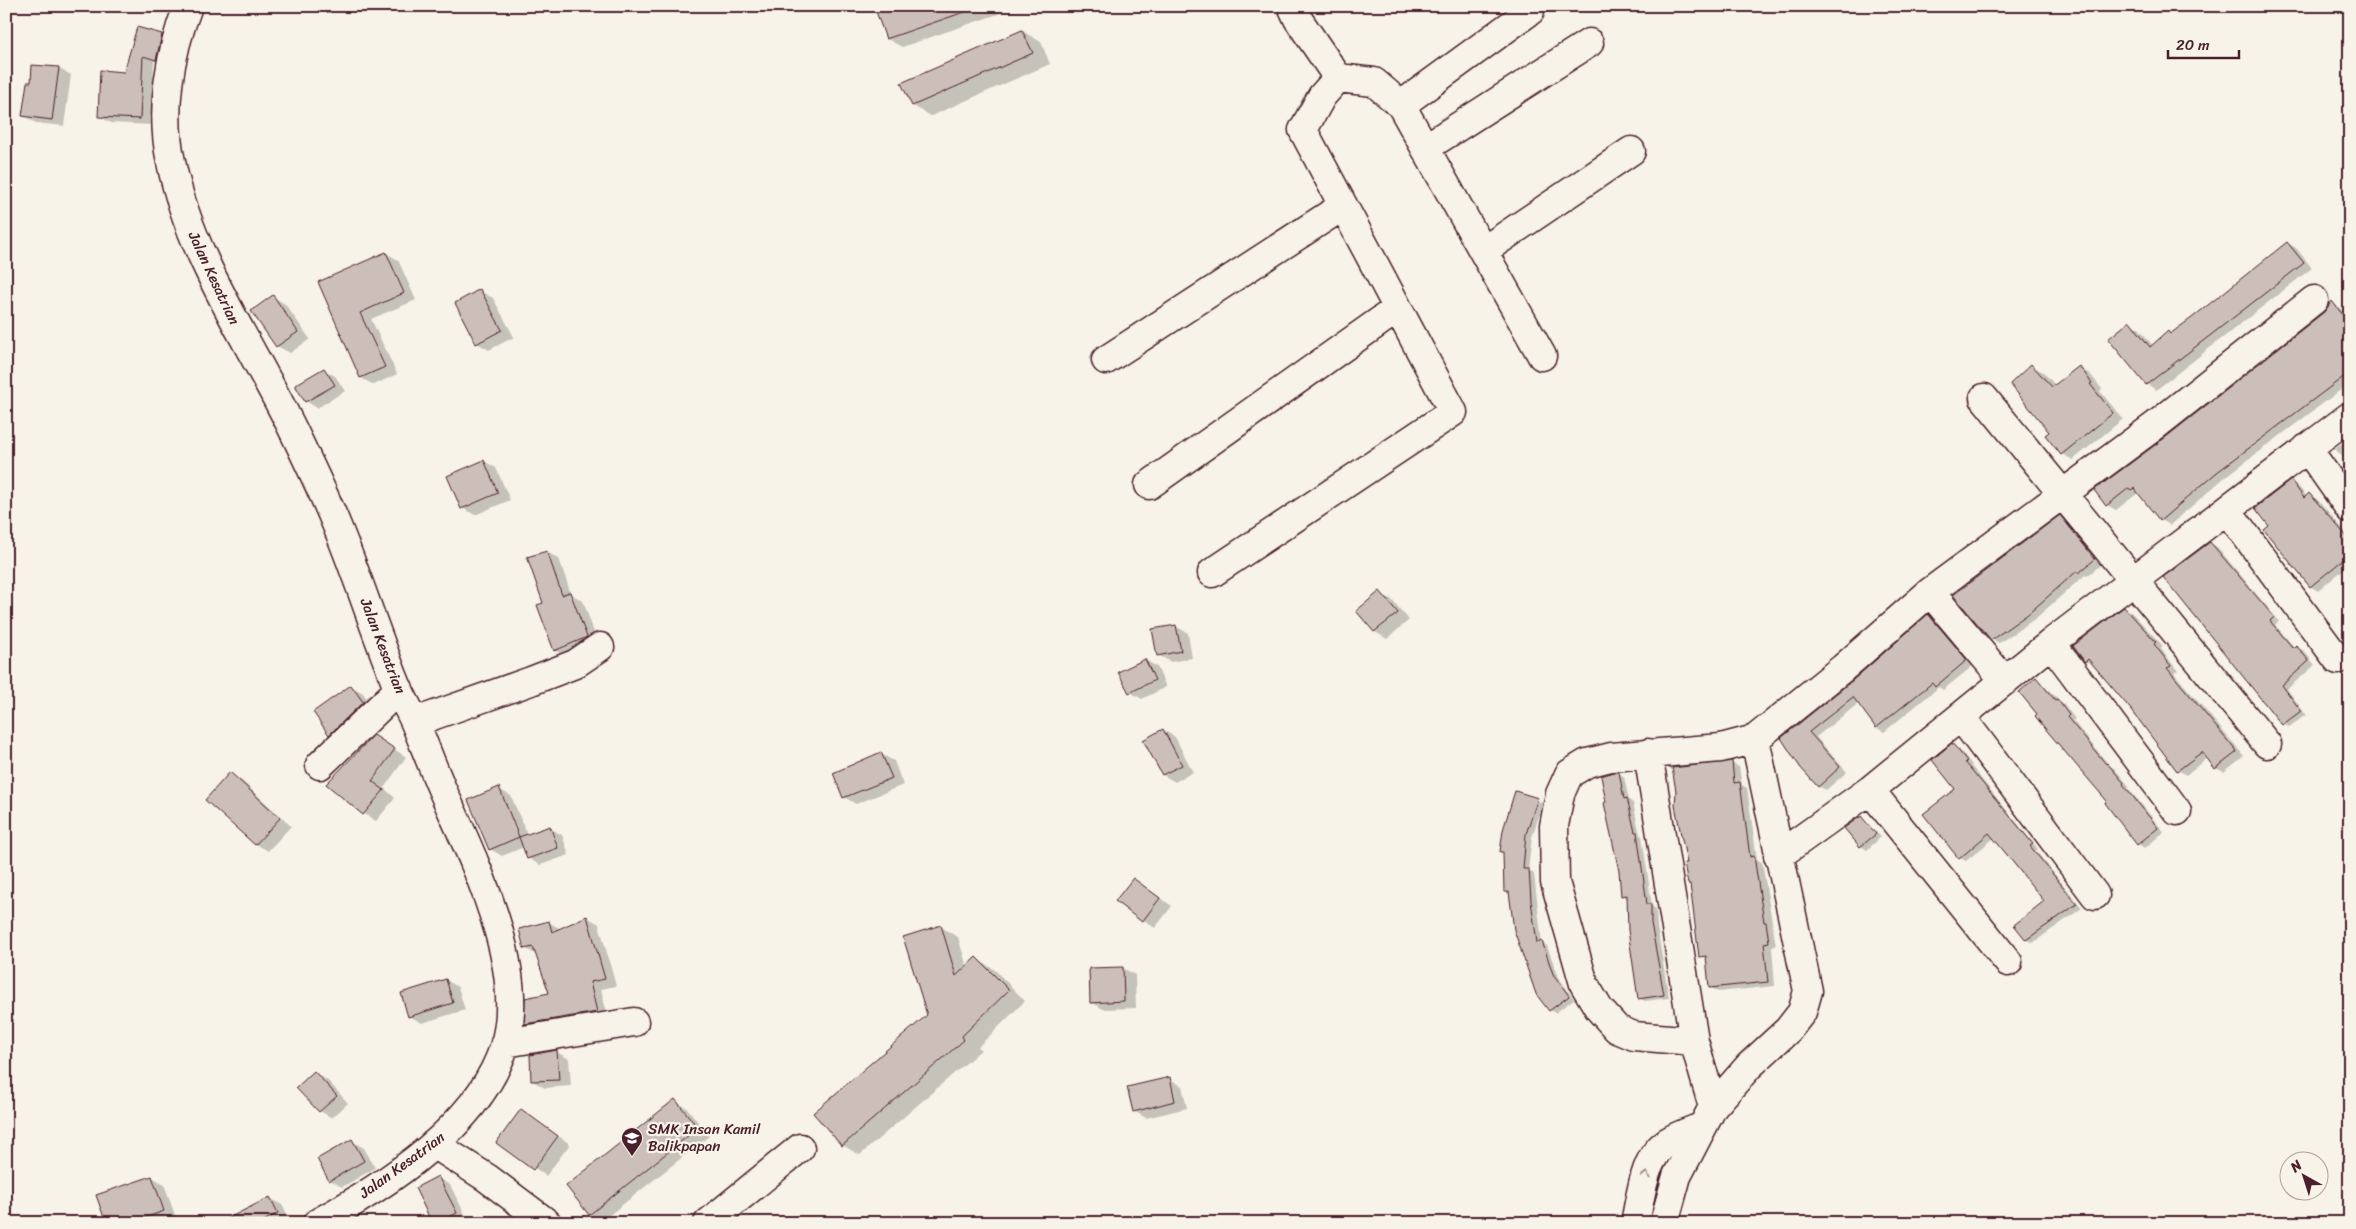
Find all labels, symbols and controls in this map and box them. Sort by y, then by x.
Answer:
scale bar [2168,28,2240,60]
text: 20 m [2176,32,2210,58]
street label: Jalan Kesatrian [180,226,247,329]
street label: Jalan Kesatrian [352,593,413,698]
place label: SMK Insan Kamil Balikpapan [648,1116,761,1159]
street label: Jalan Kesatrian [353,1125,450,1206]
school or university icon: SMK Insan Kamil Balikpapan [620,1126,644,1157]
north arrow [2278,1152,2328,1202]
text: N [2284,1153,2308,1180]
one-way arrow [1640,1171,1651,1180]

